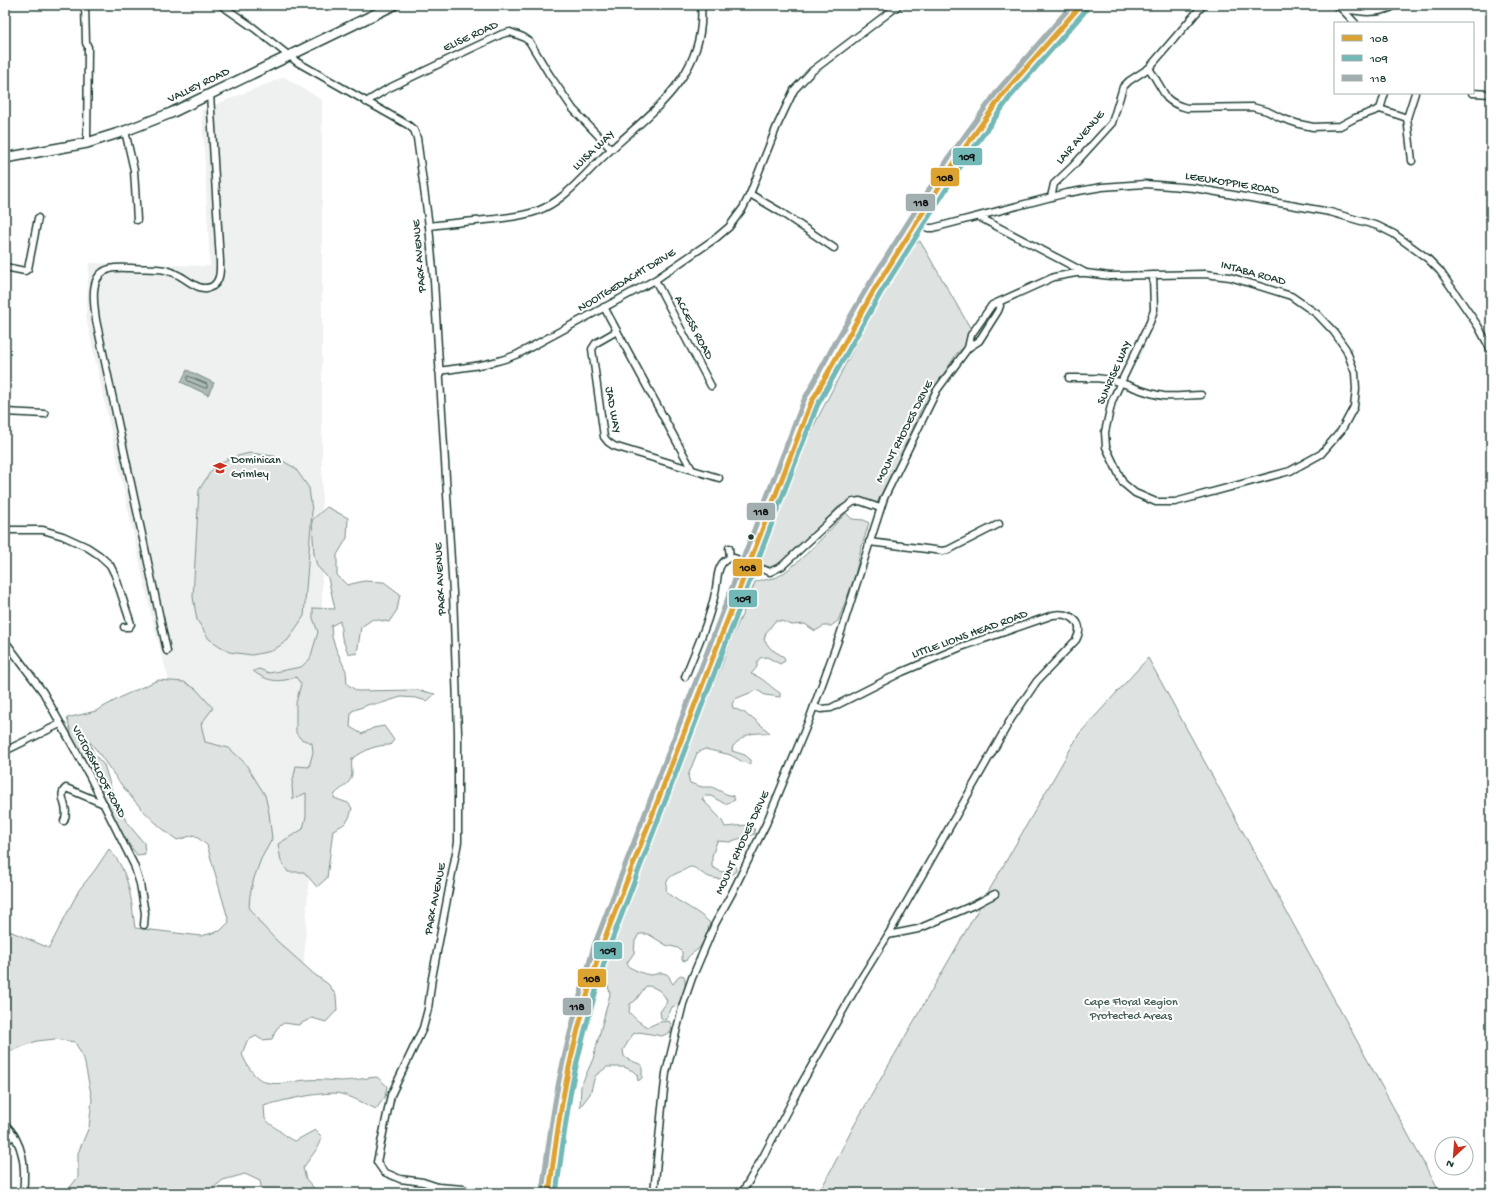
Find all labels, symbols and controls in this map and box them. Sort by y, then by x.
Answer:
street label: ELISE ROAD [441,18,501,56]
legend [1334,22,1474,94]
text: 108 [1369,33,1389,47]
text: 109 [1369,53,1388,67]
street label: VALLEY ROAD [165,65,232,107]
text: 118 [1369,73,1387,87]
street label: LAIR AVENUE [1054,108,1109,168]
street label: LUISA WAY [570,128,618,174]
line badge: 109 [952,147,983,166]
text: 109 [958,152,976,164]
line badge: 108 [930,167,960,187]
street label: LEEUKOPPIE ROAD [1184,170,1280,198]
text: 108 [936,173,953,185]
line badge: 118 [905,193,936,212]
text: 118 [913,198,928,210]
street label: PARK AVENUE [410,219,430,294]
street label: NOOITGEDACHT DRIVE [576,246,679,316]
street label: INTABA ROAD [1219,259,1287,289]
street label: ACCESS ROAD [670,294,716,362]
street label: SUNRISE WAY [1095,339,1135,407]
street label: MOUNT RHODES DRIVE [873,378,937,486]
street label: JAD WAY [601,386,623,435]
place label: Dominican Grimley [230,454,281,482]
school or university icon: Dominican Grimley [212,460,228,476]
line badge: 118 [746,502,776,521]
text: 118 [753,507,768,519]
unlabelled marker [746,532,756,542]
street label: PARK AVENUE [432,542,450,617]
line badge: 108 [732,558,763,577]
text: 108 [739,563,756,575]
line badge: 109 [728,589,758,608]
text: 109 [734,594,752,606]
street label: LITTLE LIONS HEAD ROAD [910,607,1030,663]
street label: VICTORSKLOOF ROAD [67,723,128,821]
street label: MOUNT RHODES DRIVE [713,788,773,897]
street label: PARK AVENUE [422,861,450,937]
line badge: 109 [593,941,623,960]
text: 109 [599,946,617,958]
line badge: 108 [577,968,607,988]
text: 108 [583,974,600,986]
park label: Cape Floral Region Protected Areas [1084,996,1178,1024]
line badge: 118 [562,997,592,1016]
text: 118 [569,1002,584,1014]
north arrow [1434,1136,1474,1176]
text: N [1445,1156,1456,1170]

